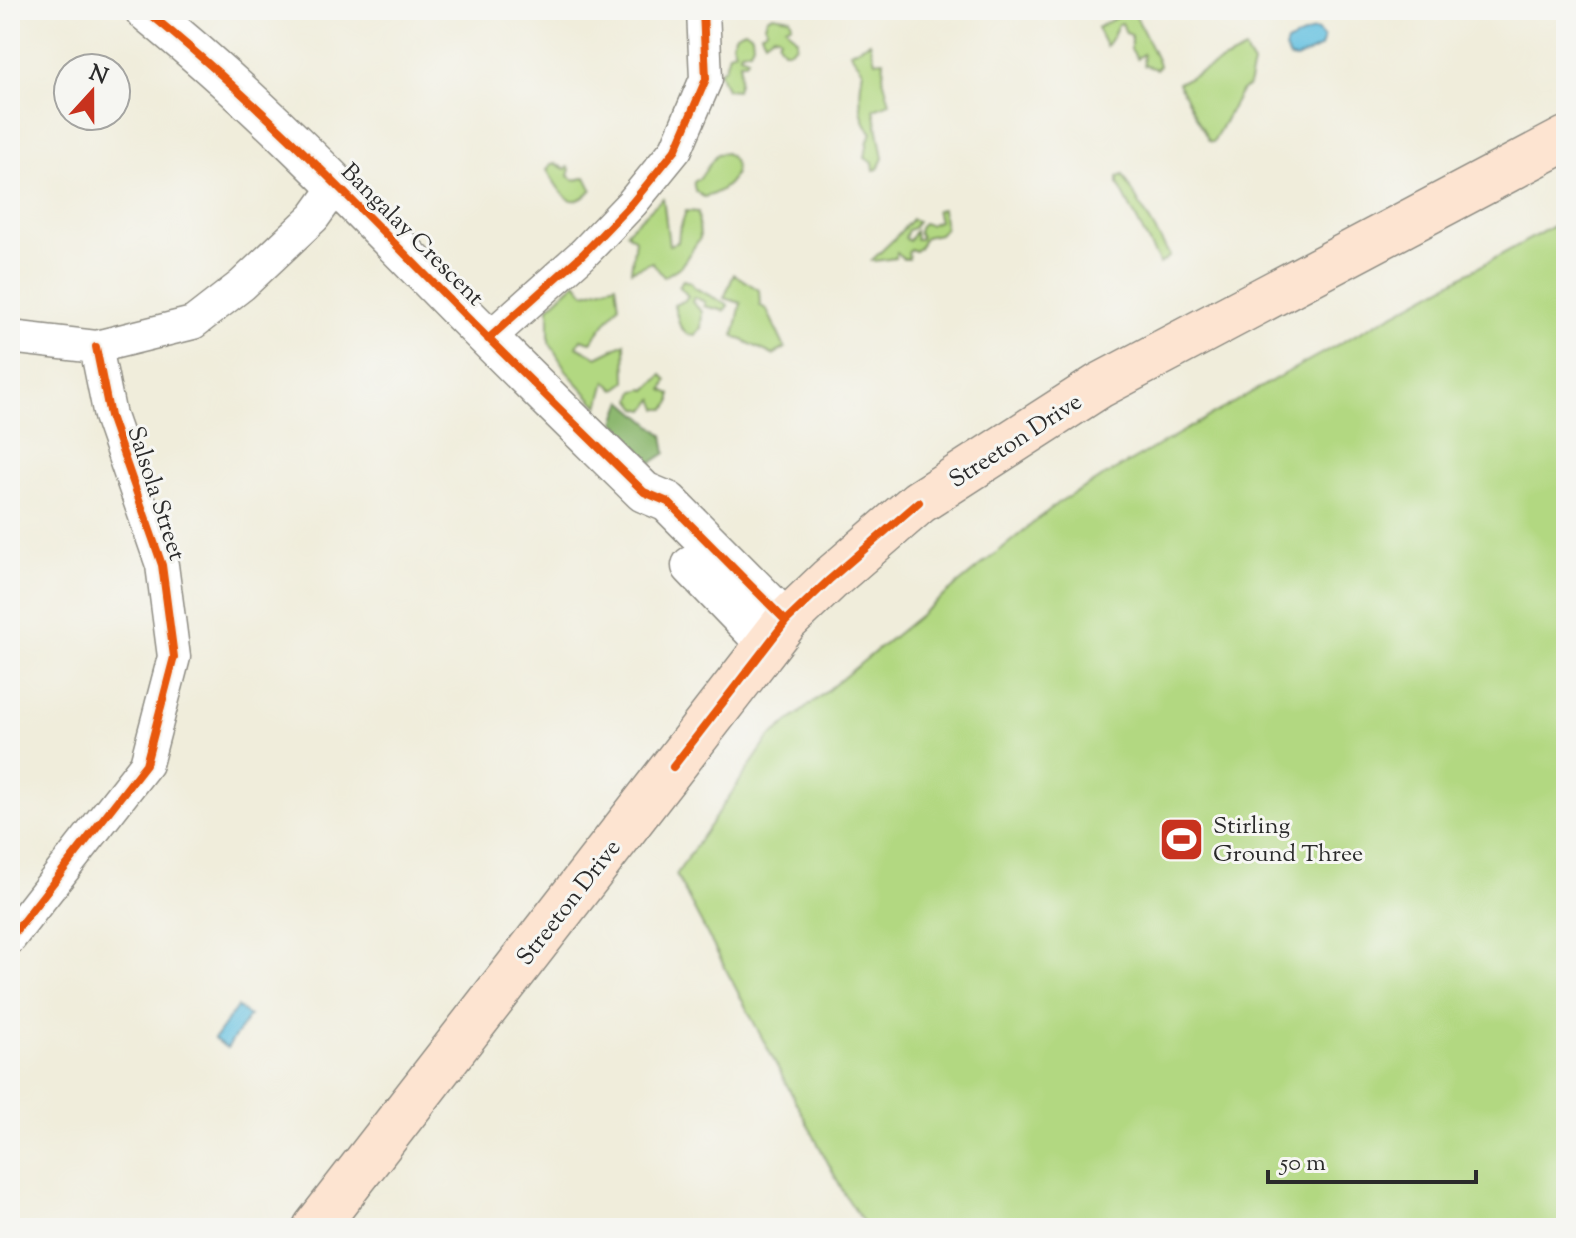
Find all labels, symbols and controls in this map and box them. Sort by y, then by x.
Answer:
north arrow [52,52,132,132]
text: N [84,58,112,94]
street label: Bangalay Crescent [332,156,491,315]
street label: Streeton Drive [943,386,1089,497]
street label: Salsola Street [117,422,193,565]
place label: Stirling Ground Three [1213,810,1363,872]
sports icon: Stirling Ground Three [1158,815,1206,863]
street label: Streeton Drive [509,833,630,974]
scale bar [1268,1134,1476,1184]
text: 50 m [1278,1147,1326,1181]

